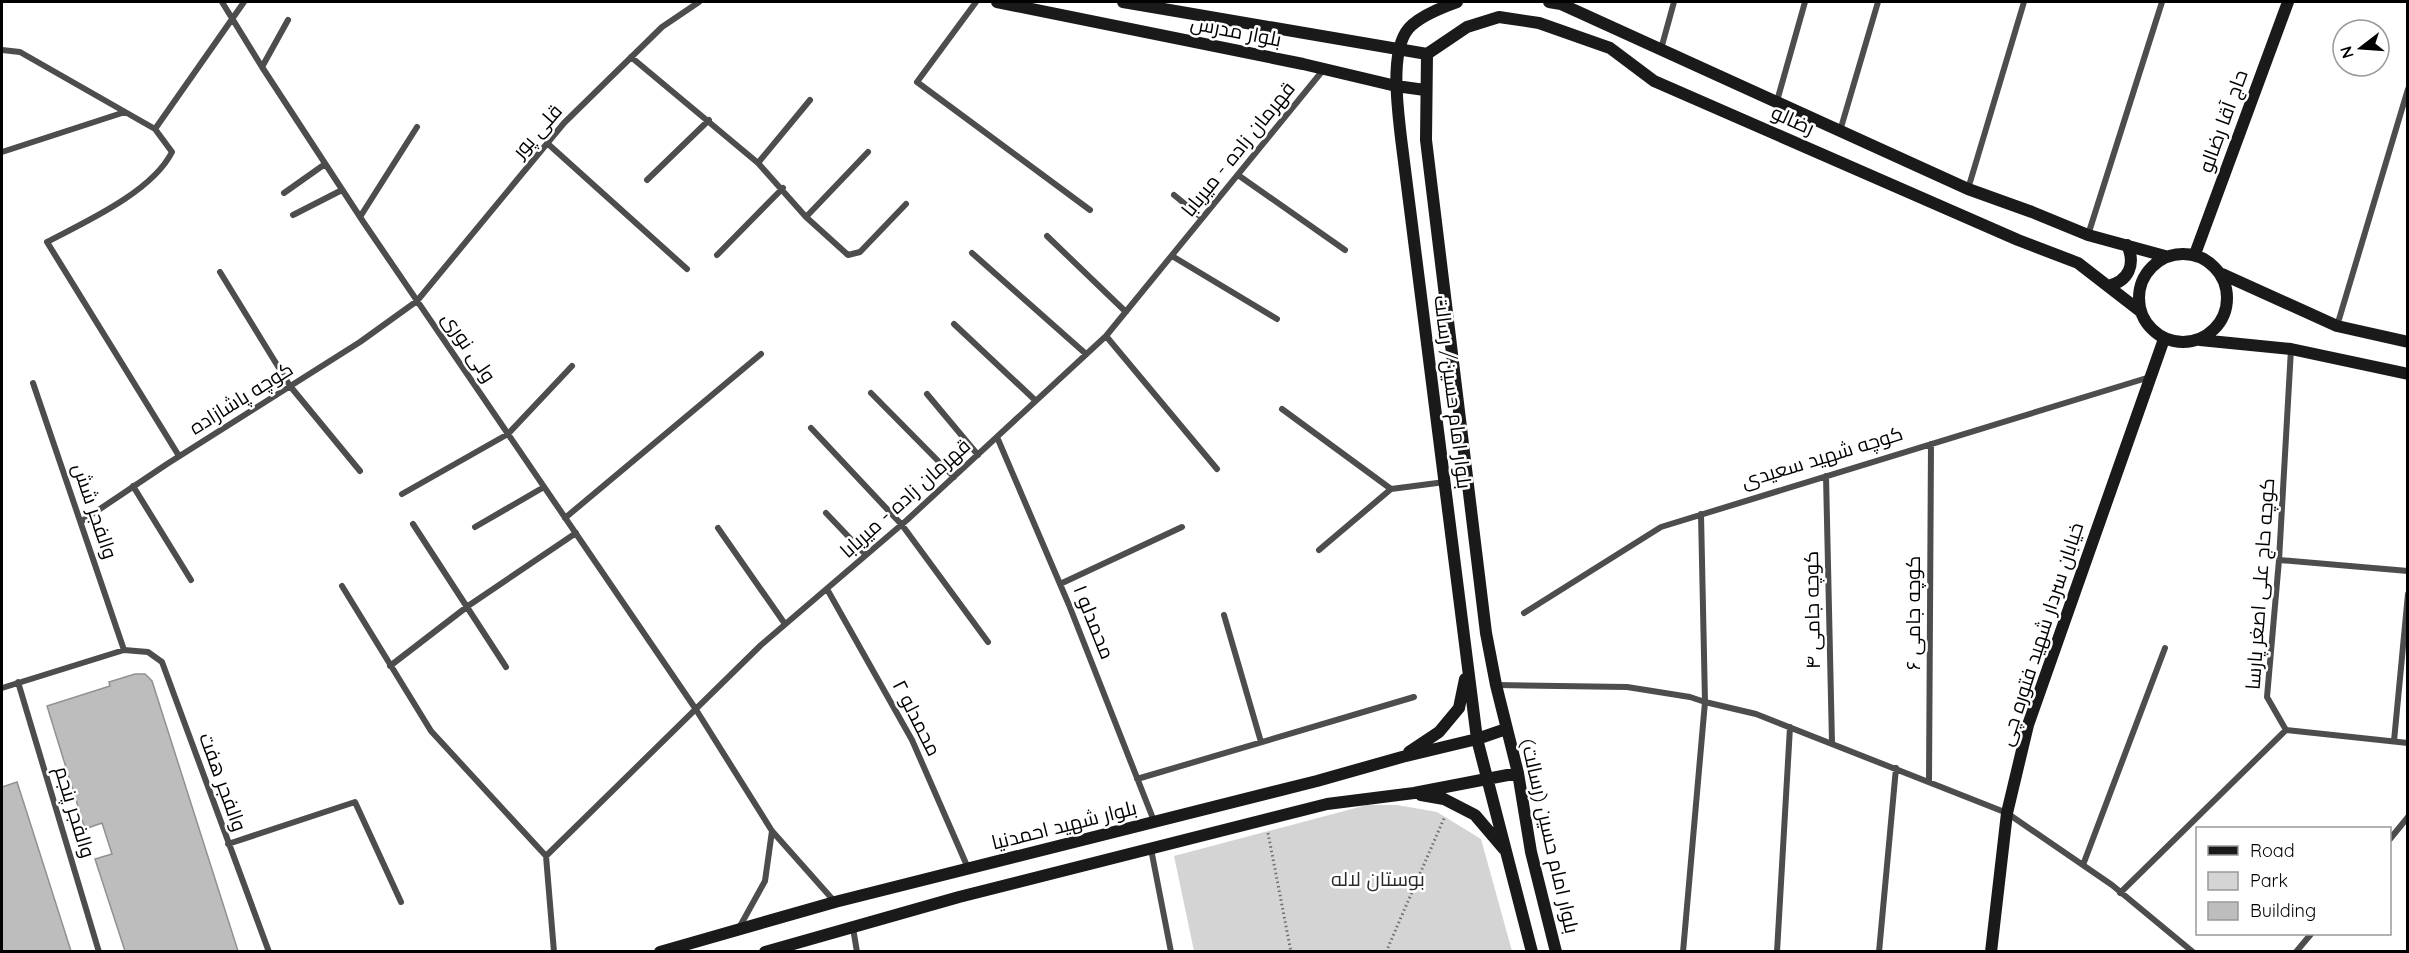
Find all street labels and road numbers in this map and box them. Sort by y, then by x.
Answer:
street label: بلوار مدرس [1188,9,1284,53]
street label: حاج آقا رضالو [2192,66,2255,176]
street label: قهرمان زاده - میربابا [1175,76,1301,222]
street label: قلی پور [506,98,568,164]
street label: رضالو [1768,99,1819,140]
street label: بلوار امام حسین/ رسالت [1427,294,1478,490]
street label: ولی نوری [436,307,502,387]
street label: کوچه پاشازاده [184,356,298,440]
street label: کوچه شهید سعیدی [1738,420,1906,494]
street label: قهرمان زاده - میربابا [834,433,976,563]
street label: والفجر شش [67,460,123,562]
street label: کوچه حاج علی اصغر پارسا [2240,477,2281,691]
street label: خیابان سردار شهید فتوره چی [1993,519,2089,749]
street label: کوچه جامی ۴ [1798,551,1826,669]
street label: کوچه جامی ۶ [1900,556,1926,670]
street label: محمدلو ۱ [1068,581,1121,663]
street label: محمدلو ۲ [888,675,947,760]
street label: والفجر هفت [194,729,253,835]
street label: بلوار امام حسین (رسالت) [1514,736,1585,936]
street label: والفجر پنجم [48,763,101,861]
street label: بلوار شهید احمدنیا [989,794,1139,856]

